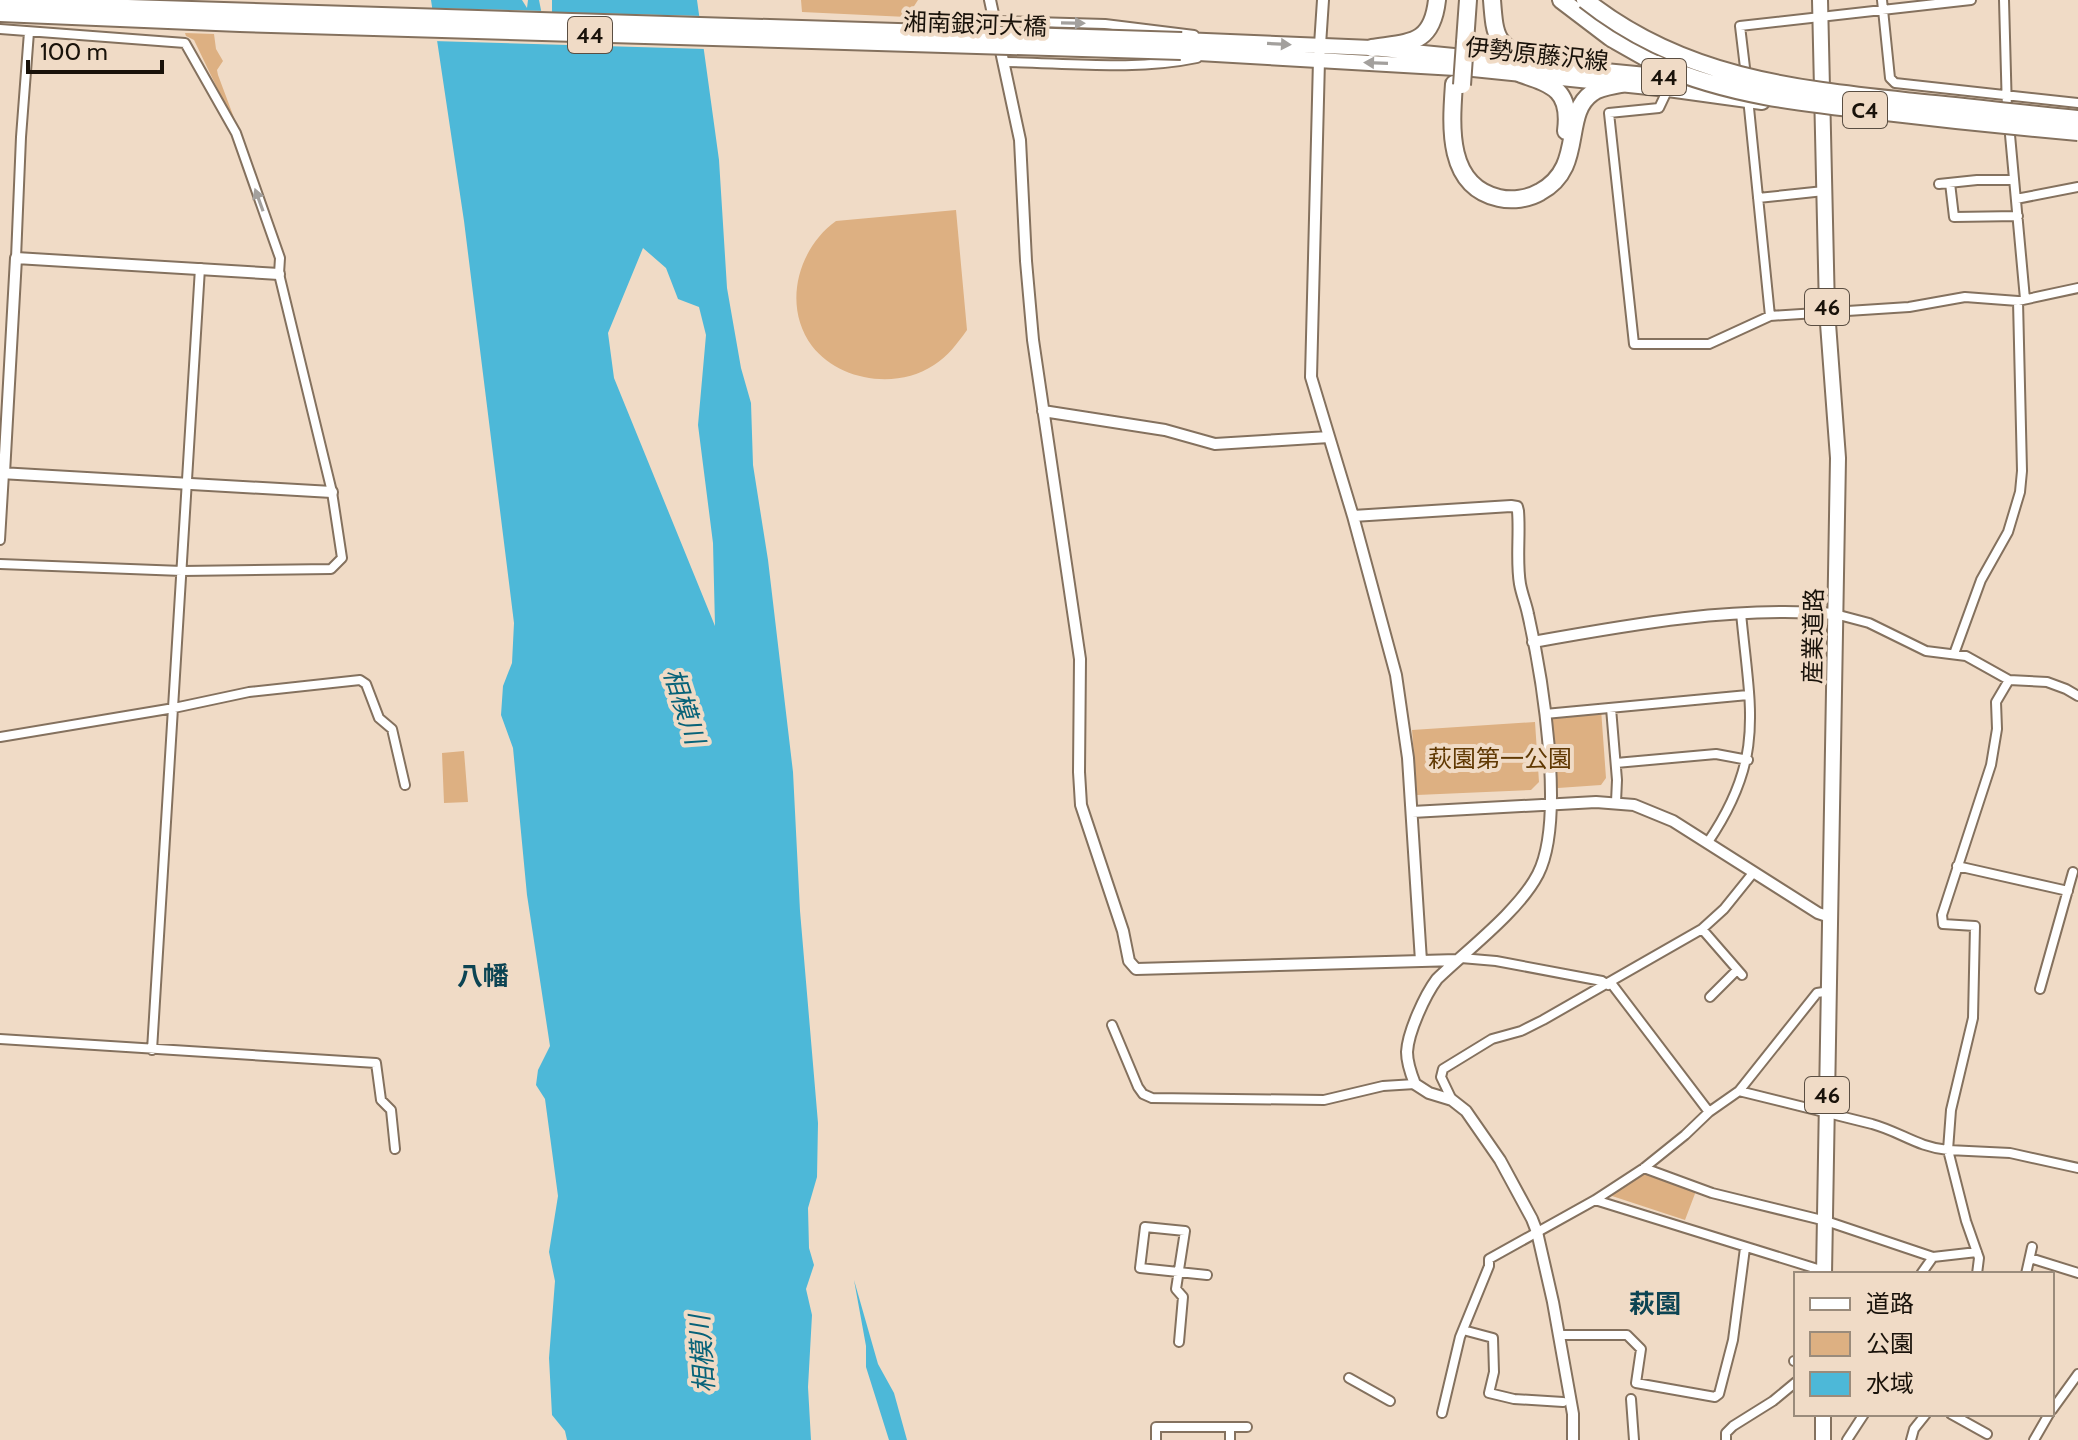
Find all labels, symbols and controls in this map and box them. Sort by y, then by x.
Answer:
street label: 湘南銀河大橋 [903,7,1047,41]
road number: 44 [568,17,612,53]
one-way arrow [1061,17,1086,30]
scale bar [28,24,162,74]
street label: 伊勢原藤沢線 [1464,32,1610,76]
text: 100 m [40,37,108,66]
one-way arrow [1267,37,1292,50]
one-way arrow [1363,56,1388,69]
road number: 44 [1642,59,1686,95]
road number: C4 [1843,92,1887,128]
one-way arrow [253,188,265,212]
road number: 46 [1805,289,1849,325]
street label: 産業道路 [1798,588,1828,684]
water label: 相模川 [657,664,712,751]
park label: 萩園第一公園 [1428,744,1572,773]
district label: 八幡 [457,960,509,992]
road number: 46 [1805,1077,1849,1113]
legend [1794,1272,2054,1416]
district label: 萩園 [1629,1288,1681,1320]
text: 道路 [1866,1289,1914,1318]
water label: 相模川 [683,1311,721,1394]
text: 公園 [1866,1329,1914,1358]
text: 水域 [1866,1369,1914,1398]

